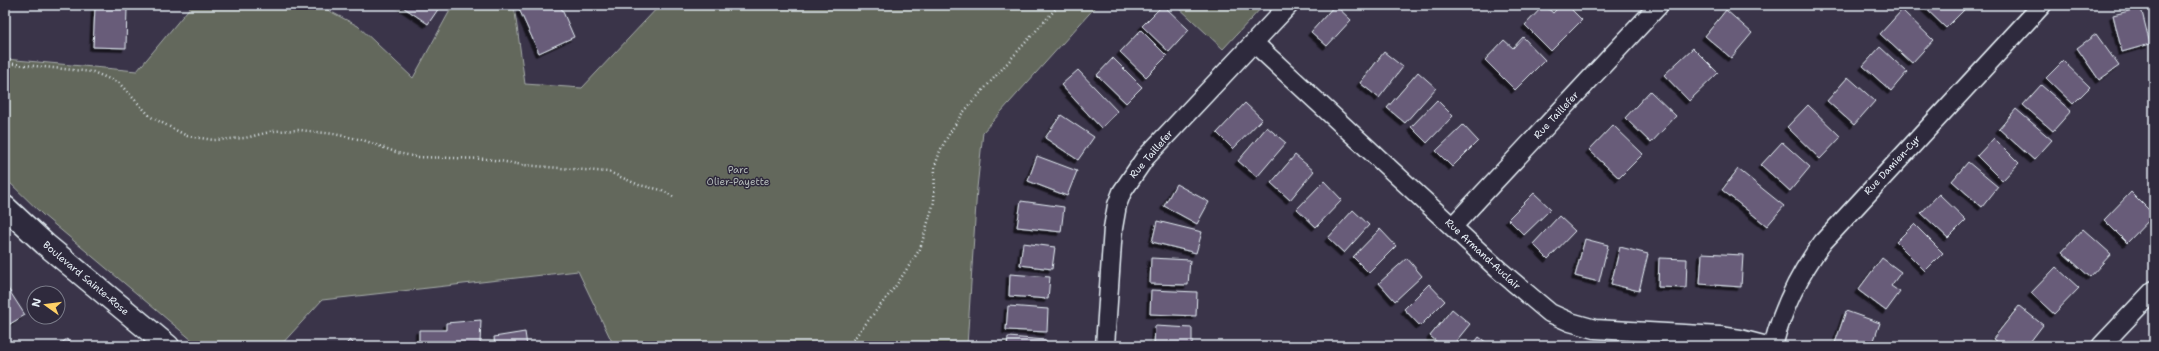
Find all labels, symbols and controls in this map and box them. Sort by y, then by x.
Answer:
street label: Rue Taillefer [1531,88,1581,141]
street label: Rue Taillefer [1126,127,1176,181]
street label: Rue Damien-Cyr [1861,132,1923,198]
park label: Parc Olier-Payette [707,163,770,188]
street label: Rue Armand-Auclair [1443,216,1524,292]
street label: Boulevard Sainte-Rose [40,238,132,318]
north arrow [26,285,66,325]
text: N [28,296,45,309]

